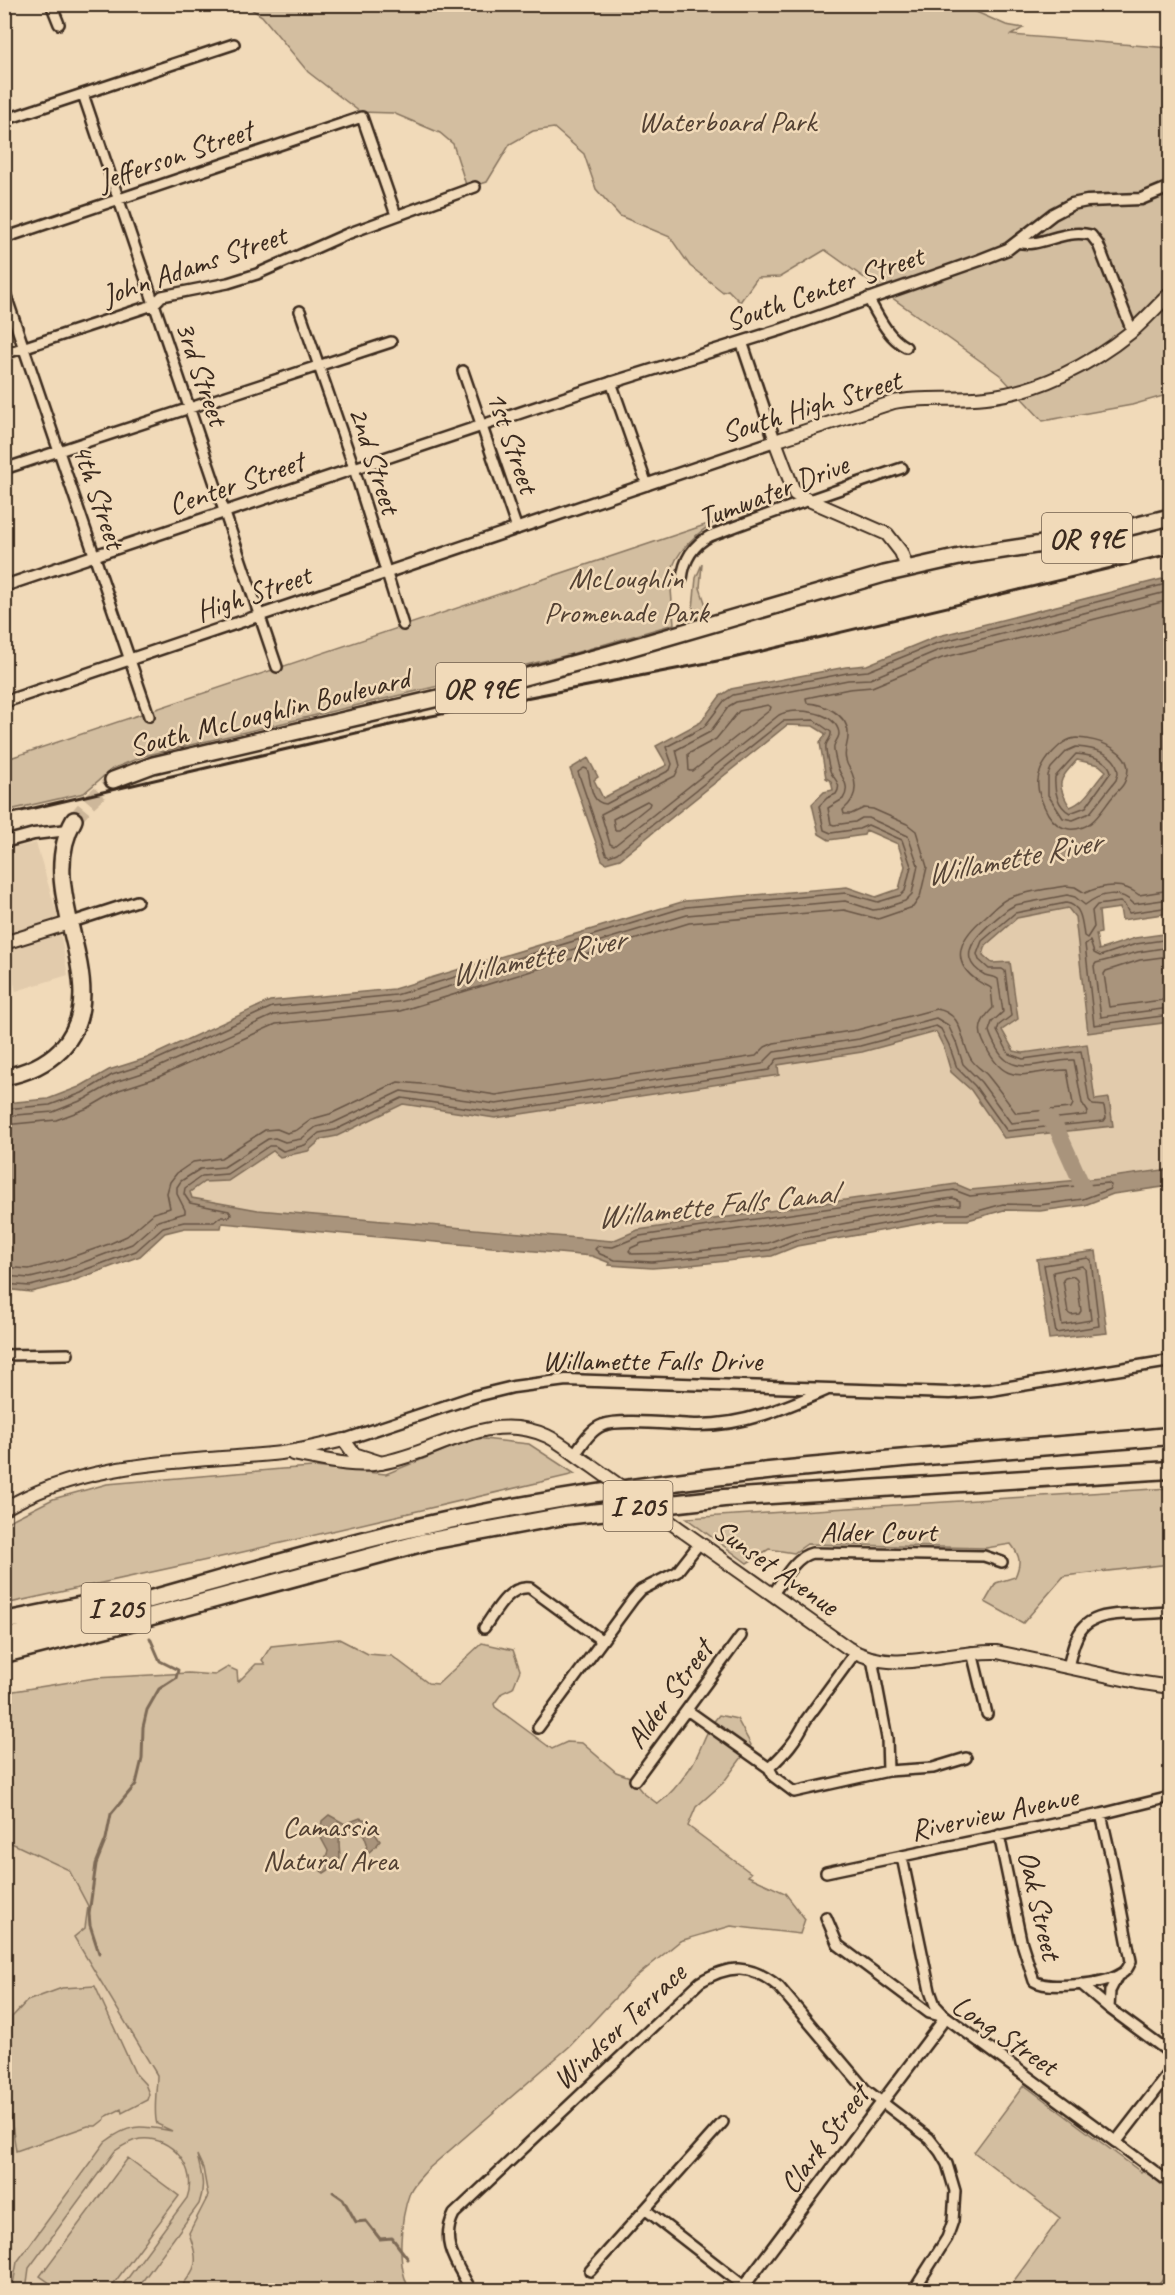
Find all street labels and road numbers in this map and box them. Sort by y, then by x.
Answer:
street label: Jefferson Street [91,109,261,200]
street label: John Adams Street [95,215,294,315]
street label: South Center Street [720,235,931,340]
street label: 3rd Street [166,316,239,433]
street label: South High Street [717,360,908,451]
street label: 1st Street [478,386,549,501]
street label: 2nd Street [340,401,411,521]
street label: 4th Street [63,438,136,557]
street label: Center Street [163,441,312,524]
street label: Tumwater Drive [693,444,855,537]
road number: OR 99E [1042,513,1132,563]
street label: High Street [191,555,318,630]
street label: South McLoughlin Boulevard [125,658,417,765]
road number: OR 99E [436,663,526,713]
street label: Willamette Falls Drive [542,1341,764,1379]
road number: I 205 [604,1481,672,1531]
street label: Sunset Avenue [706,1510,848,1625]
street label: Alder Court [820,1512,939,1550]
road number: I 205 [82,1583,150,1633]
street label: Alder Street [617,1629,724,1756]
street label: Riverview Avenue [907,1776,1083,1849]
street label: Oak Street [1009,1847,1072,1966]
street label: Windsor Terrace [544,1953,695,2098]
street label: Long Street [945,1986,1068,2086]
street label: Clark Street [771,2074,880,2201]

